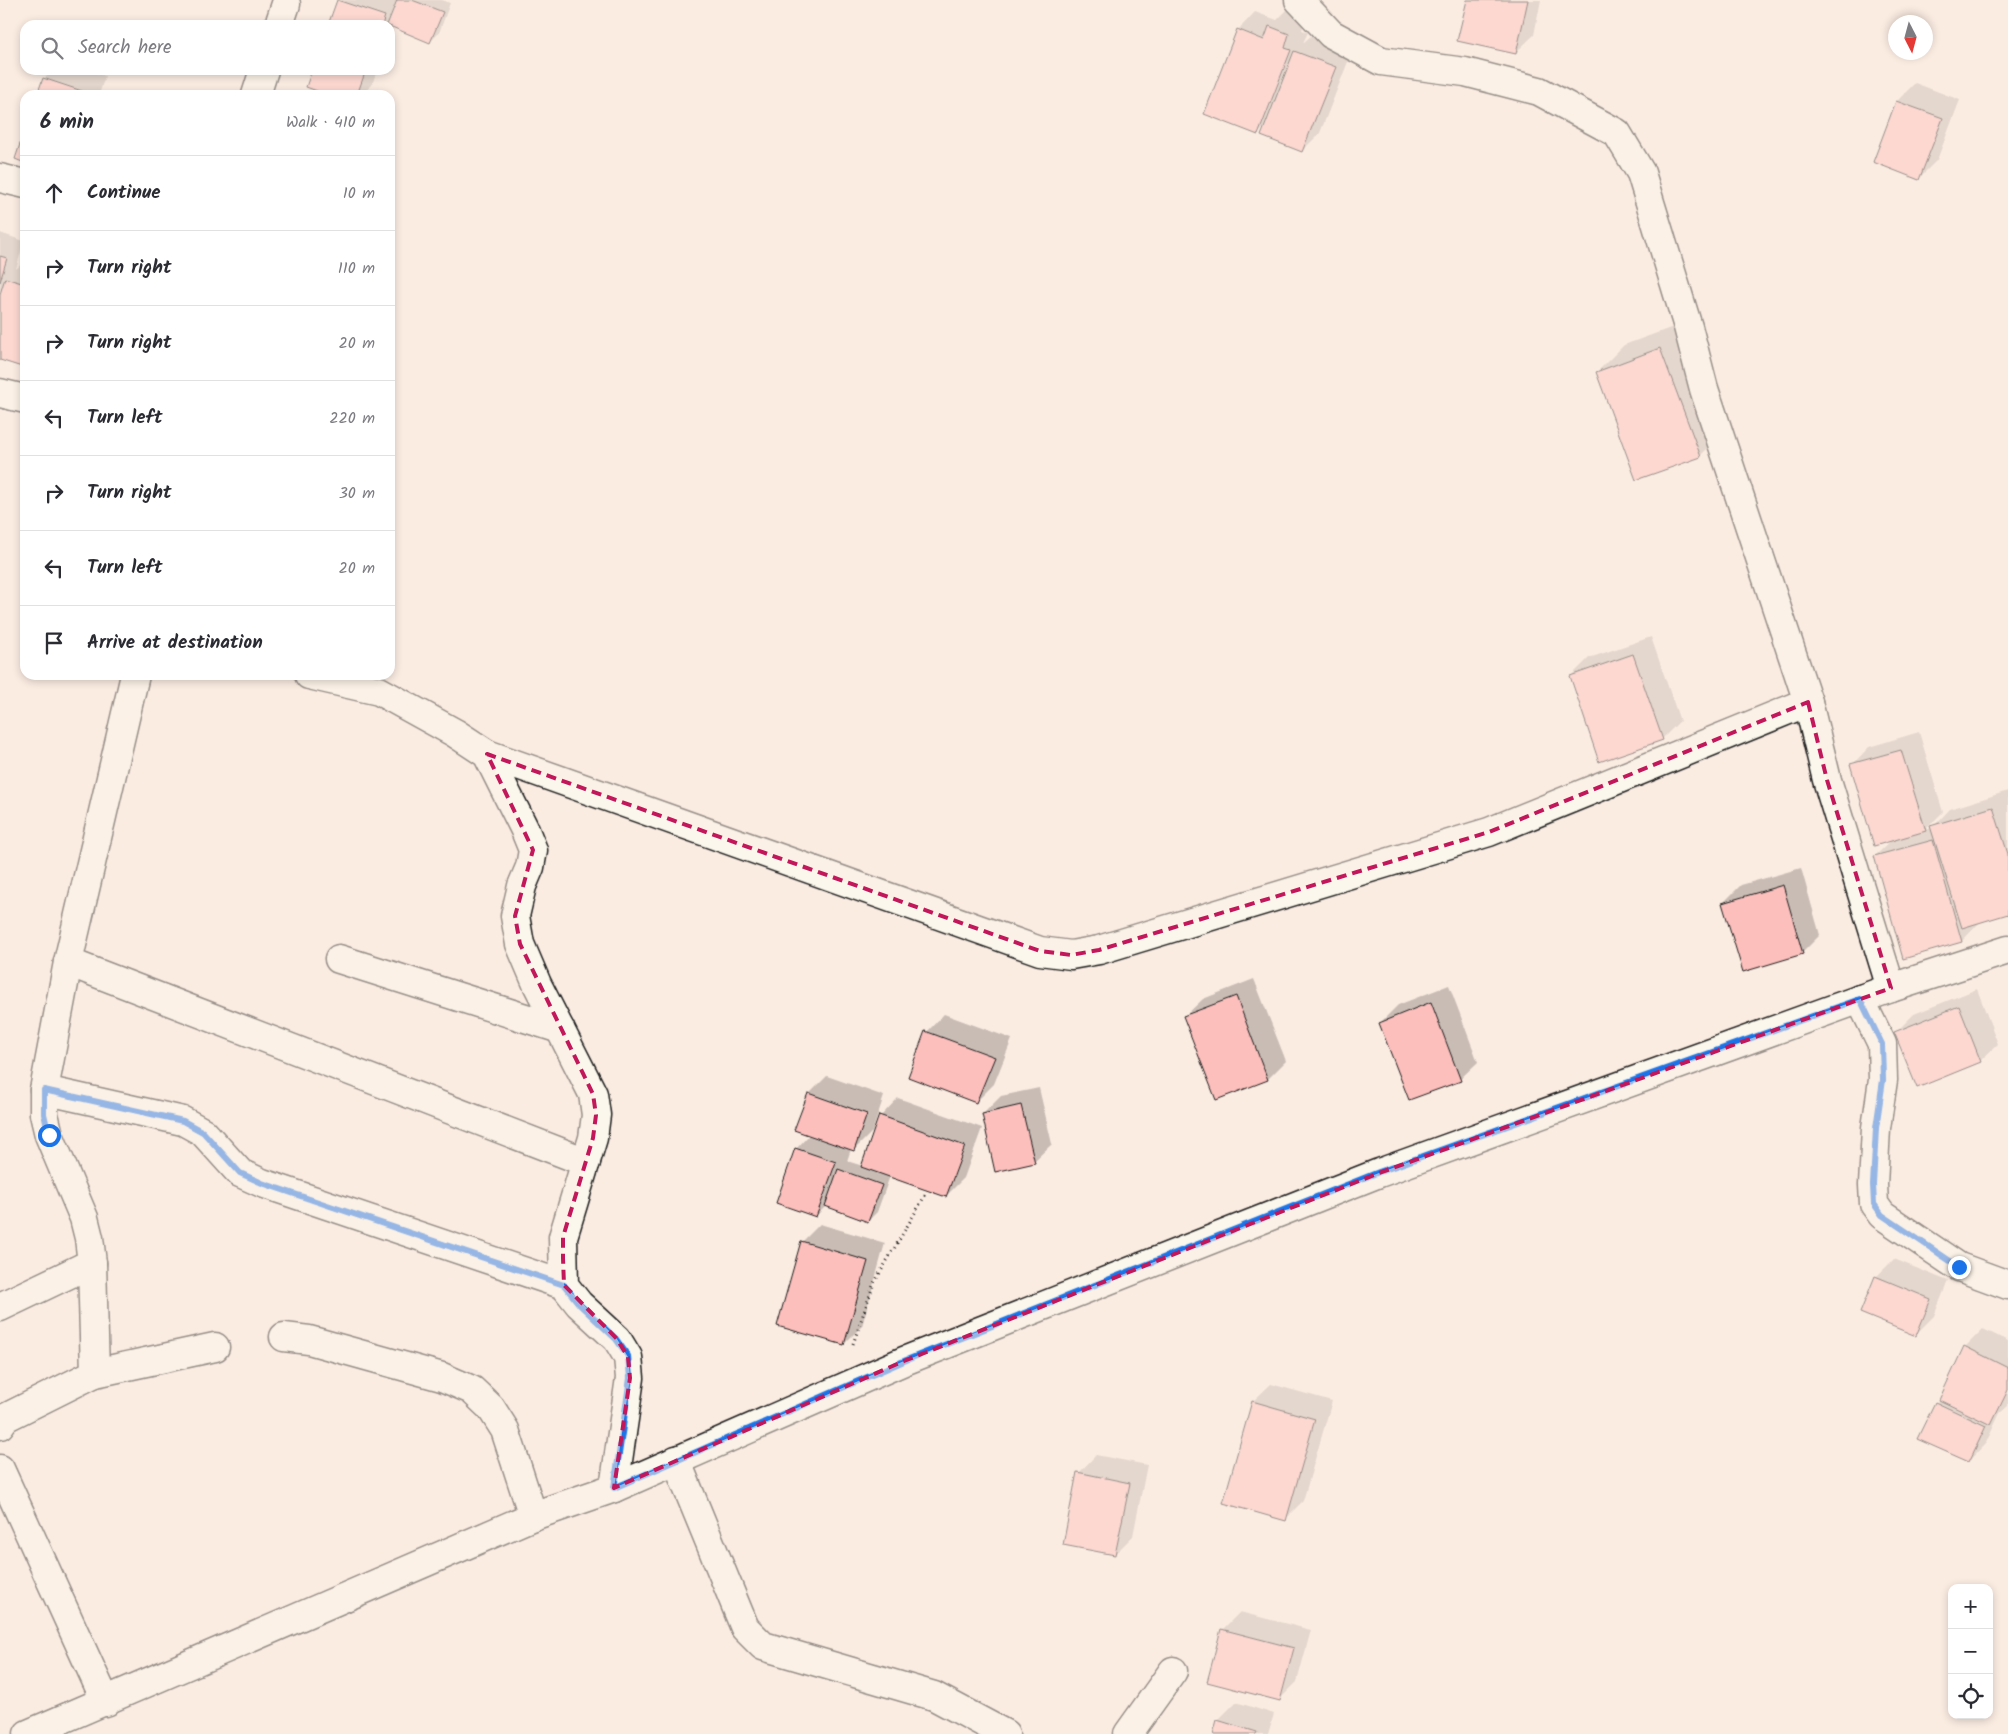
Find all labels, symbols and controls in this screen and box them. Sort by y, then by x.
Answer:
north arrow [1888,15,1933,60]
search box [20,20,395,75]
text: Search here [78,33,172,63]
icon: search [38,34,66,62]
text: 6 min [40,106,94,139]
text: Walk · 410 m [286,110,375,135]
text: Continue [87,178,160,208]
icon: ahead [40,179,68,207]
text: 10 m [343,181,375,206]
text: Turn right [87,253,172,283]
icon: right [40,254,68,282]
text: 110 m [338,256,375,281]
text: Turn right [87,328,172,358]
icon: right [40,329,68,357]
text: 20 m [339,331,375,356]
text: Turn left [87,403,162,433]
icon: left [40,404,68,432]
text: 220 m [329,406,375,431]
text: Turn right [87,478,172,508]
icon: right [40,479,68,507]
text: 30 m [339,481,375,506]
text: Turn left [87,553,162,583]
icon: left [40,554,68,582]
text: 20 m [339,556,375,581]
text: Arrive at destination [87,628,263,658]
icon: arrive [40,629,68,657]
route start [38,1124,61,1147]
route end [1948,1256,1971,1279]
map controls [1948,1584,1993,1719]
button: + [1948,1584,1993,1629]
button: − [1948,1629,1993,1674]
button: locate [1948,1674,1993,1719]

